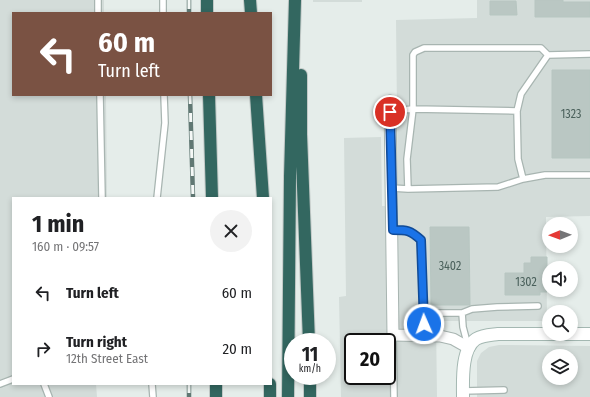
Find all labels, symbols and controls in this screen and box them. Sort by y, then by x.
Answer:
text: 60 m [98,26,155,59]
icon: left [32,28,84,80]
text: Turn left [98,60,160,82]
pin [373,95,407,129]
icon: arrive [379,101,401,123]
house number: 1323 [561,107,581,121]
text: 1 min [32,210,84,238]
button: close [210,210,252,252]
north arrow [542,217,578,253]
map controls [542,217,578,385]
text: 160 m · 09:57 [32,239,99,254]
house number: 3402 [439,259,461,273]
button: sound [542,261,578,297]
house number: 1302 [515,275,537,289]
icon: left [32,282,54,304]
text: Turn left [66,284,119,302]
text: 60 m [222,284,252,302]
position arrow [403,303,445,345]
button: search [542,305,578,341]
text: Turn right [66,333,127,351]
speed limit sign: 20 [344,333,396,385]
icon: right [32,338,54,360]
text: 20 m [223,340,252,358]
text: 11 [302,342,318,366]
button: layers [542,349,578,385]
text: 12th Street East [66,351,148,366]
text: km/h [299,363,321,375]

